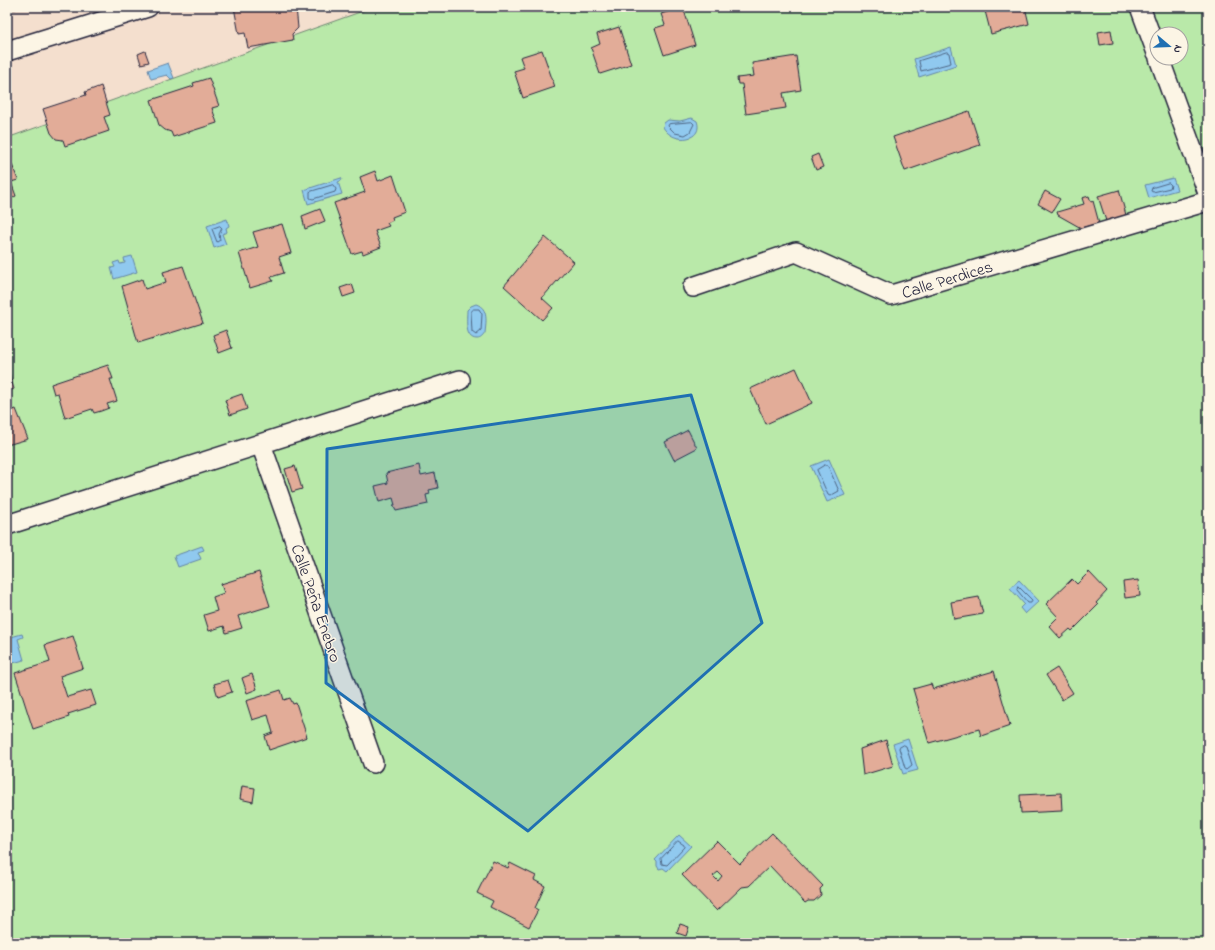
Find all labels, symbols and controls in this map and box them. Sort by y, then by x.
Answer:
north arrow [1149,26,1189,66]
text: N [1169,43,1186,55]
street label: Calle Perdices [899,255,996,306]
street label: Calle Peña Enebro [284,541,348,666]

